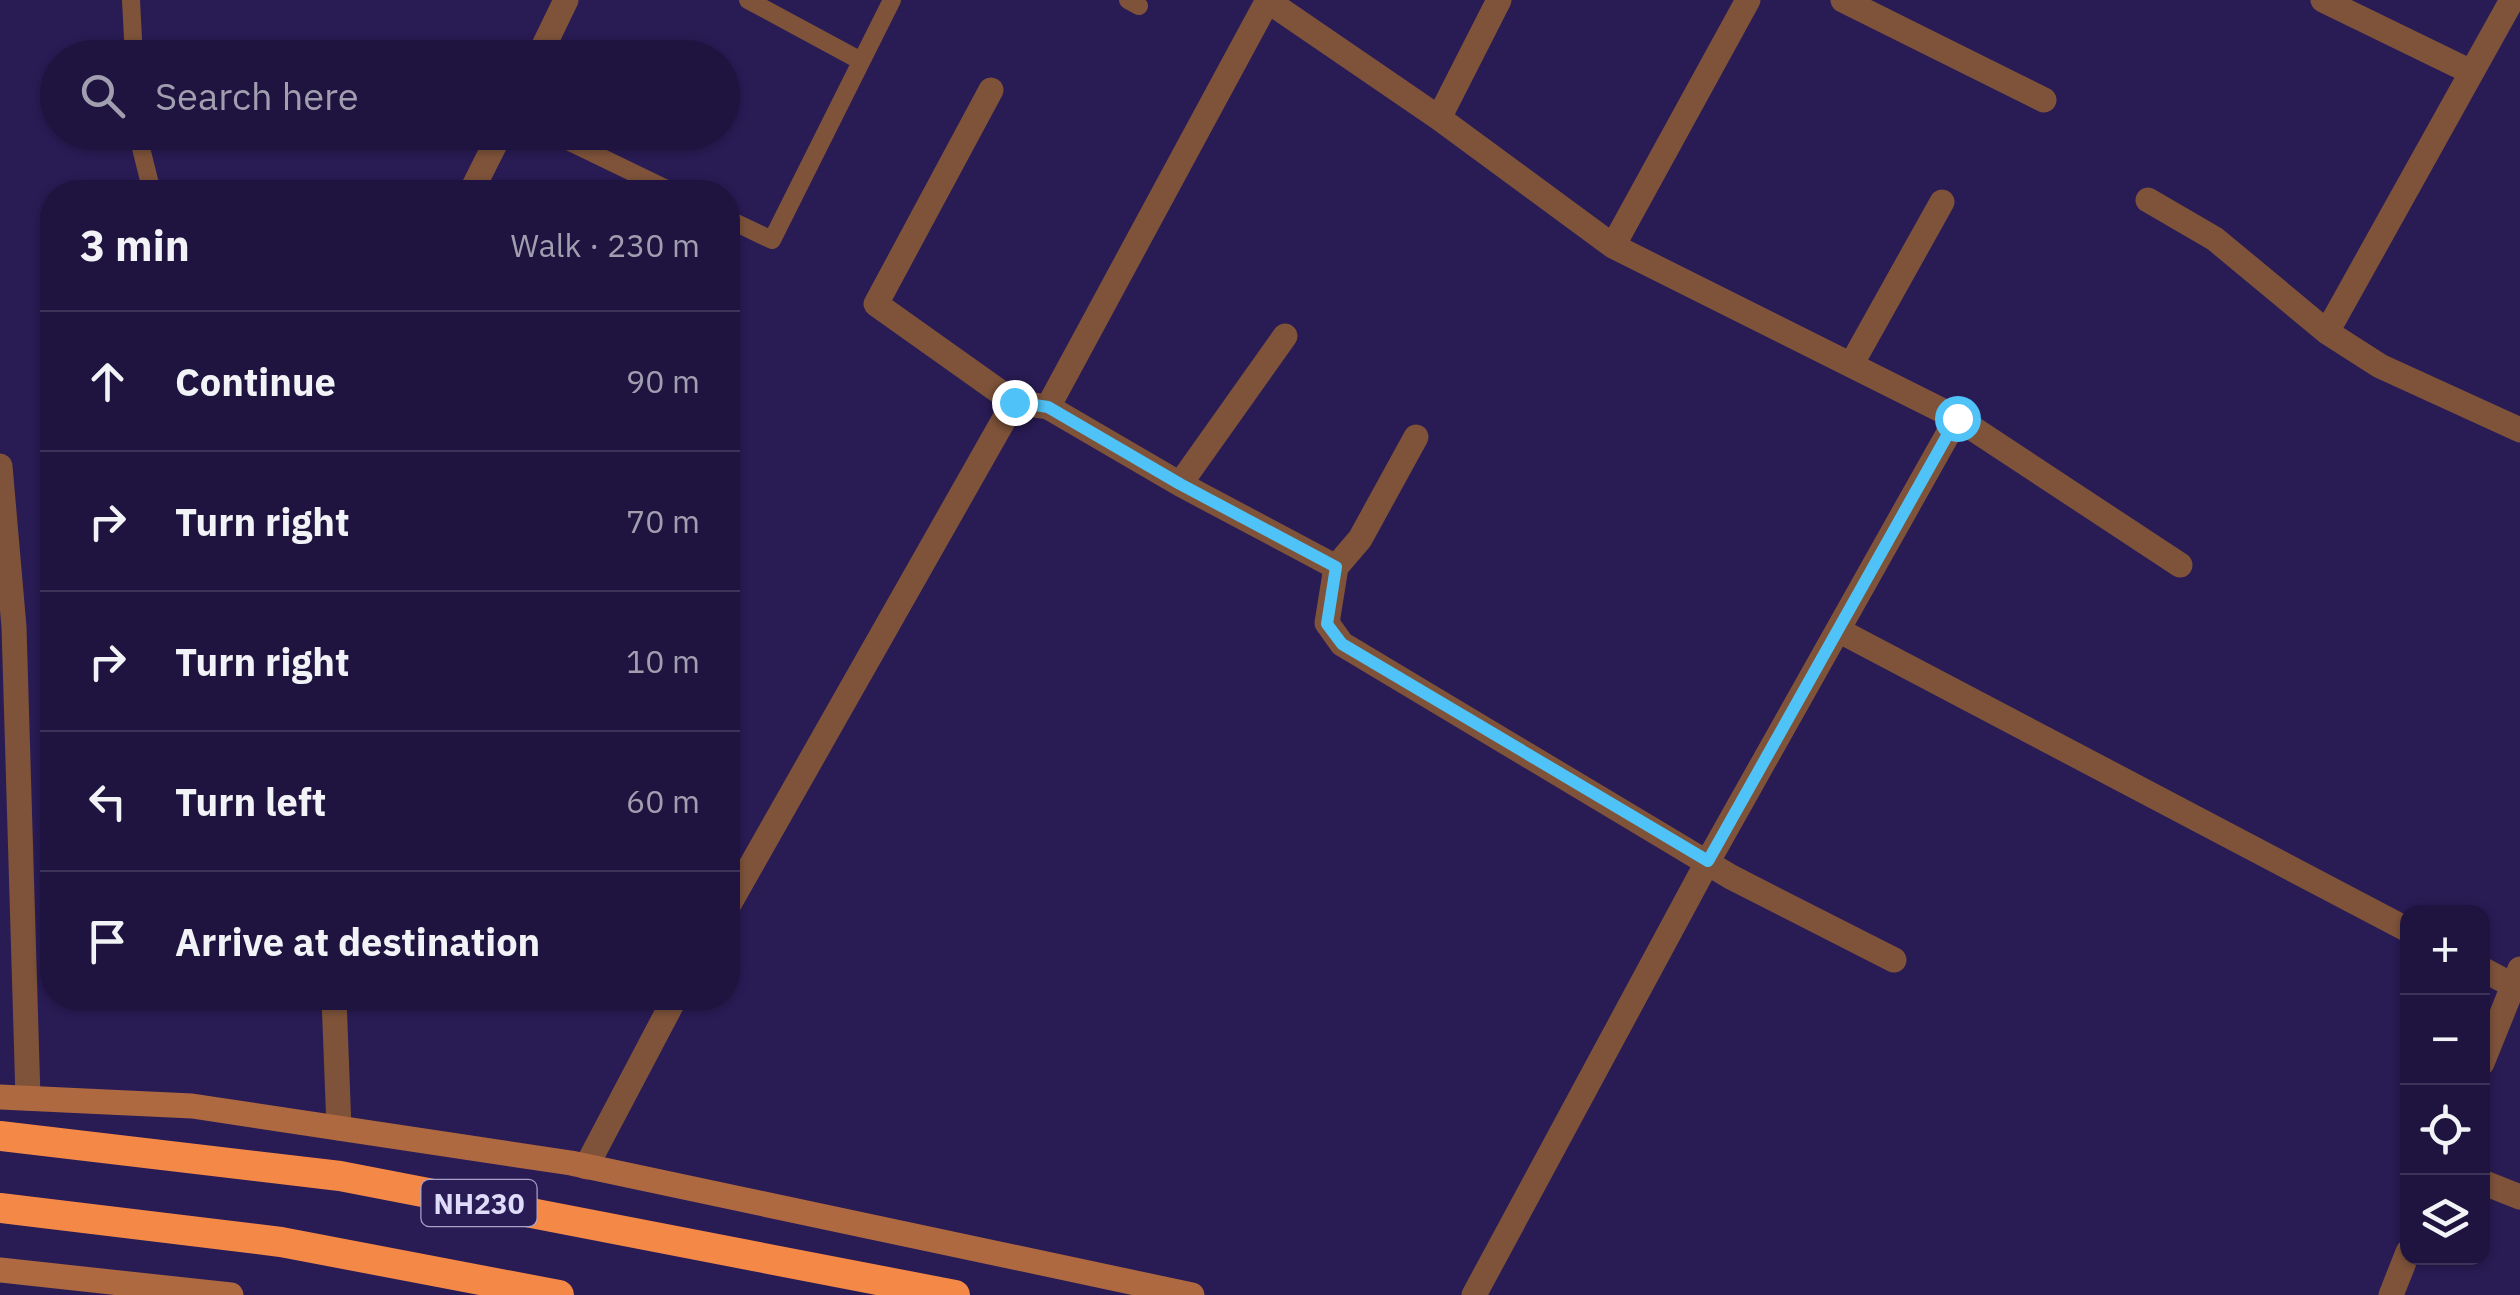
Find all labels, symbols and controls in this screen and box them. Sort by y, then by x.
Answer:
search box [40,40,740,150]
icon: search [75,68,130,123]
text: Search here [155,71,359,120]
text: 3 min [80,218,190,273]
text: Walk · 230 m [511,224,700,266]
icon: ahead [80,354,135,409]
text: Continue [175,357,336,406]
text: 90 m [626,360,700,402]
route end [992,380,1038,426]
route start [1935,396,1981,442]
icon: right [80,494,135,549]
text: Turn right [175,497,350,546]
text: 70 m [626,500,700,542]
icon: right [80,634,135,689]
text: Turn right [175,637,350,686]
text: 10 m [626,640,700,682]
icon: left [80,774,135,829]
text: Turn left [175,777,326,826]
text: 60 m [626,780,700,822]
map controls [2400,905,2490,1265]
button: + [2400,905,2490,995]
icon: arrive [80,914,135,969]
text: Arrive at destination [175,917,540,966]
button: − [2400,995,2490,1085]
button: locate [2400,1085,2490,1175]
button: layers [2400,1175,2490,1265]
road number: NH230 [422,1180,536,1226]

